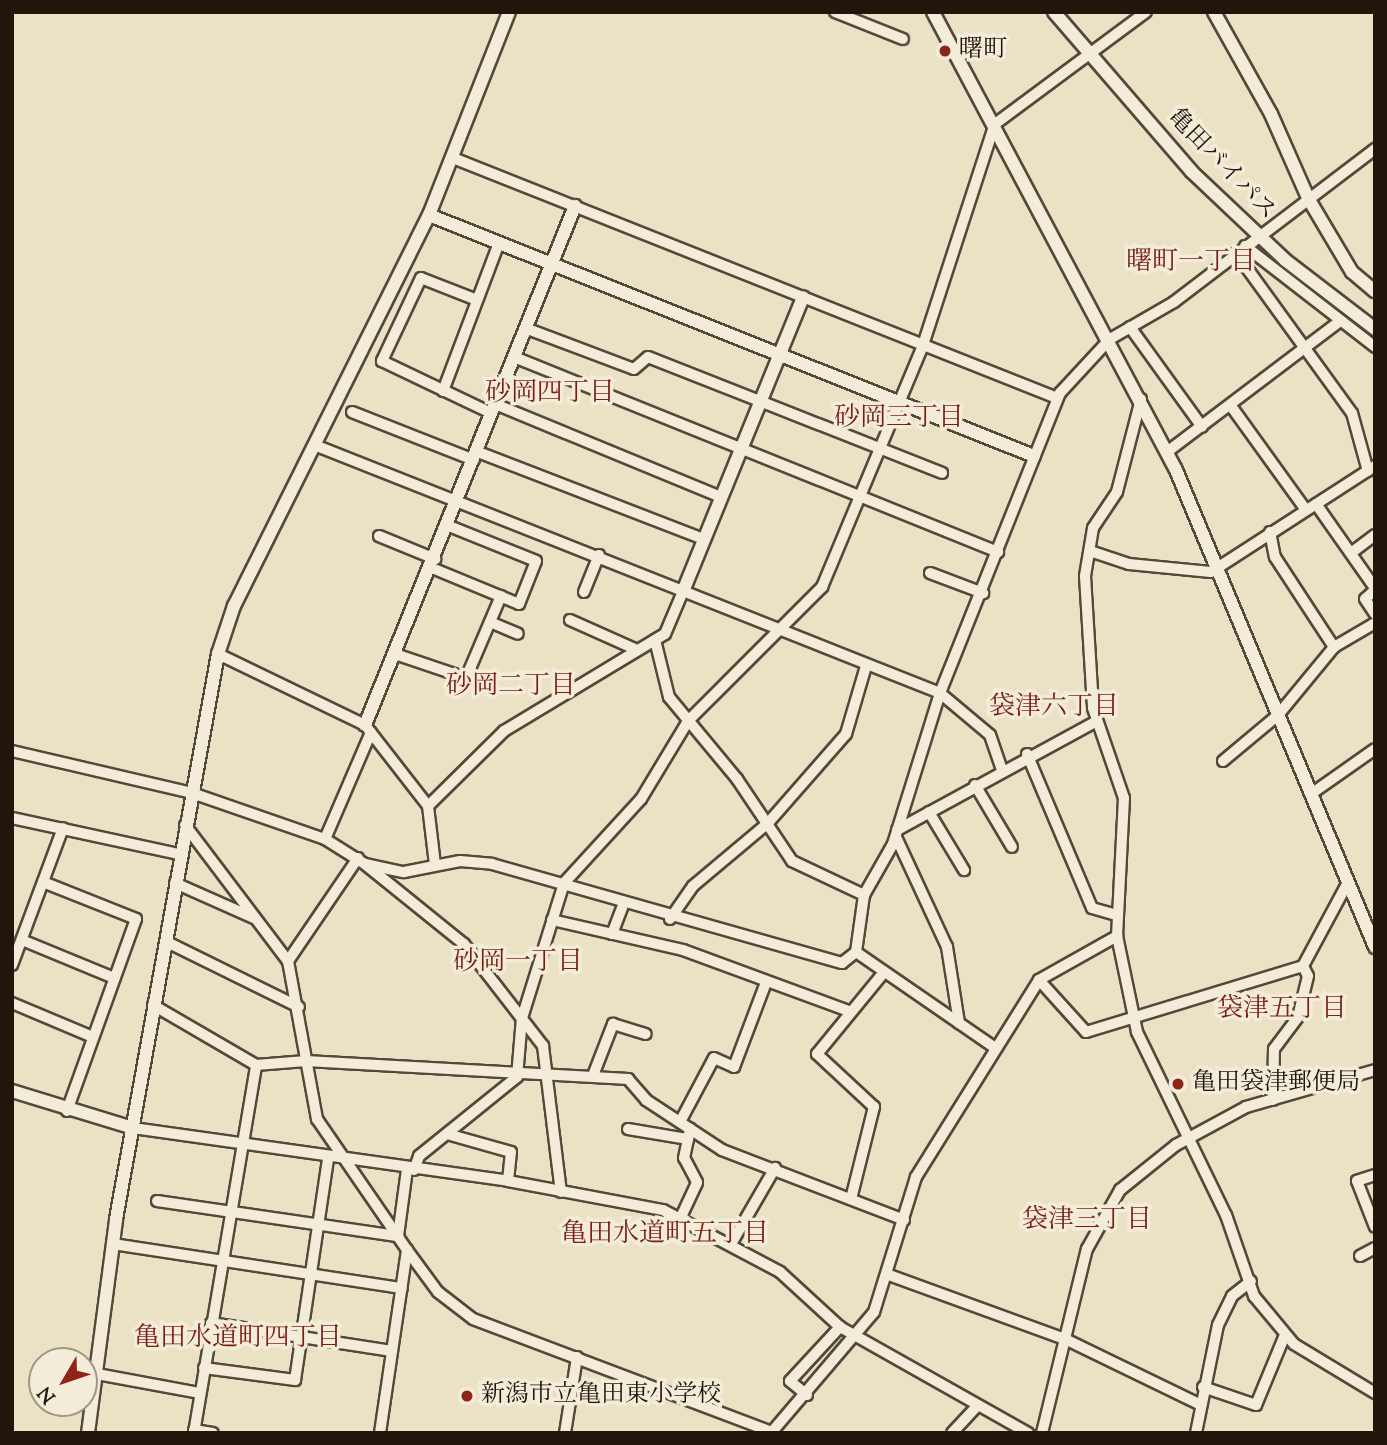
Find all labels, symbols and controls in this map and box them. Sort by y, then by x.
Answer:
place label: 曙町 [959,37,1007,65]
marker: 曙町 [937,43,953,59]
street label: 亀田バイパス [1161,103,1281,227]
district label: 曙町一丁目 [1126,247,1256,279]
district label: 砂岡四丁目 [485,378,615,410]
district label: 砂岡三丁目 [834,403,964,435]
district label: 砂岡二丁目 [446,671,576,703]
district label: 袋津六丁目 [989,692,1119,724]
district label: 砂岡一丁目 [453,947,583,979]
district label: 袋津五丁目 [1217,994,1347,1026]
place label: 亀田袋津郵便局 [1192,1070,1360,1098]
marker: 亀田袋津郵便局 [1170,1076,1186,1092]
district label: 袋津三丁目 [1022,1205,1152,1237]
district label: 亀田水道町五丁目 [561,1219,769,1251]
district label: 亀田水道町四丁目 [134,1323,342,1355]
north arrow [28,1347,98,1417]
text: N [33,1380,63,1409]
place label: 新潟市立亀田東小学校 [481,1382,721,1410]
marker: 新潟市立亀田東小学校 [459,1388,475,1404]

